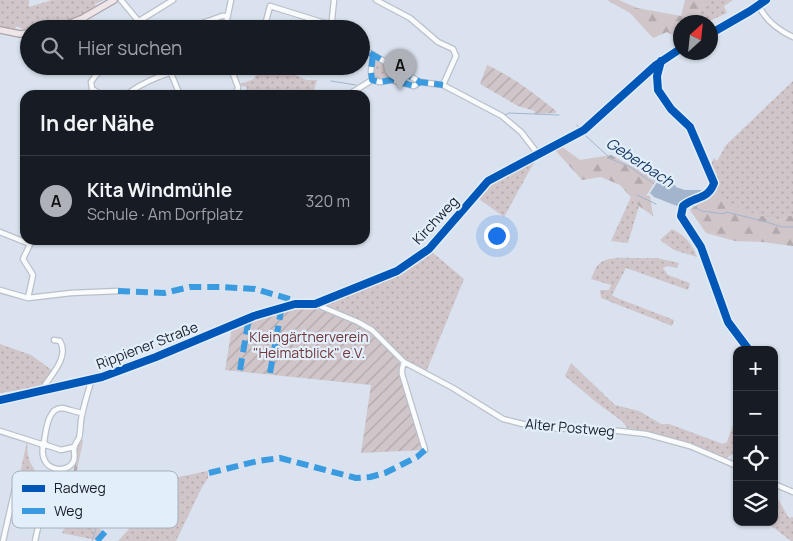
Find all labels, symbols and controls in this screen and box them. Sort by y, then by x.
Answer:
north arrow [673,15,718,60]
search box [20,20,370,75]
icon: search [38,34,66,62]
text: Hier suchen [78,35,182,61]
pin: A [384,49,416,90]
text: In der Nähe [40,109,154,137]
water label: Geberbach [602,132,679,192]
text: Kita Windmühle [87,177,232,203]
text: A [51,190,61,212]
text: 320 m [306,190,350,212]
street label: Kirchweg [408,192,462,248]
text: Schule · Am Dorfplatz [87,203,243,225]
your location [484,223,510,249]
street label: Rippiener Straße [93,317,201,373]
park label: Kleingärtnerverein "Heimatblick" e.V. [249,327,369,362]
map controls [733,346,778,526]
button: + [733,346,778,391]
button: − [733,391,778,436]
street label: Alter Postweg [524,414,616,440]
button: locate [733,436,778,481]
legend [12,471,178,528]
text: Radweg [54,478,106,497]
button: layers [733,481,778,526]
text: Weg [54,501,83,520]

